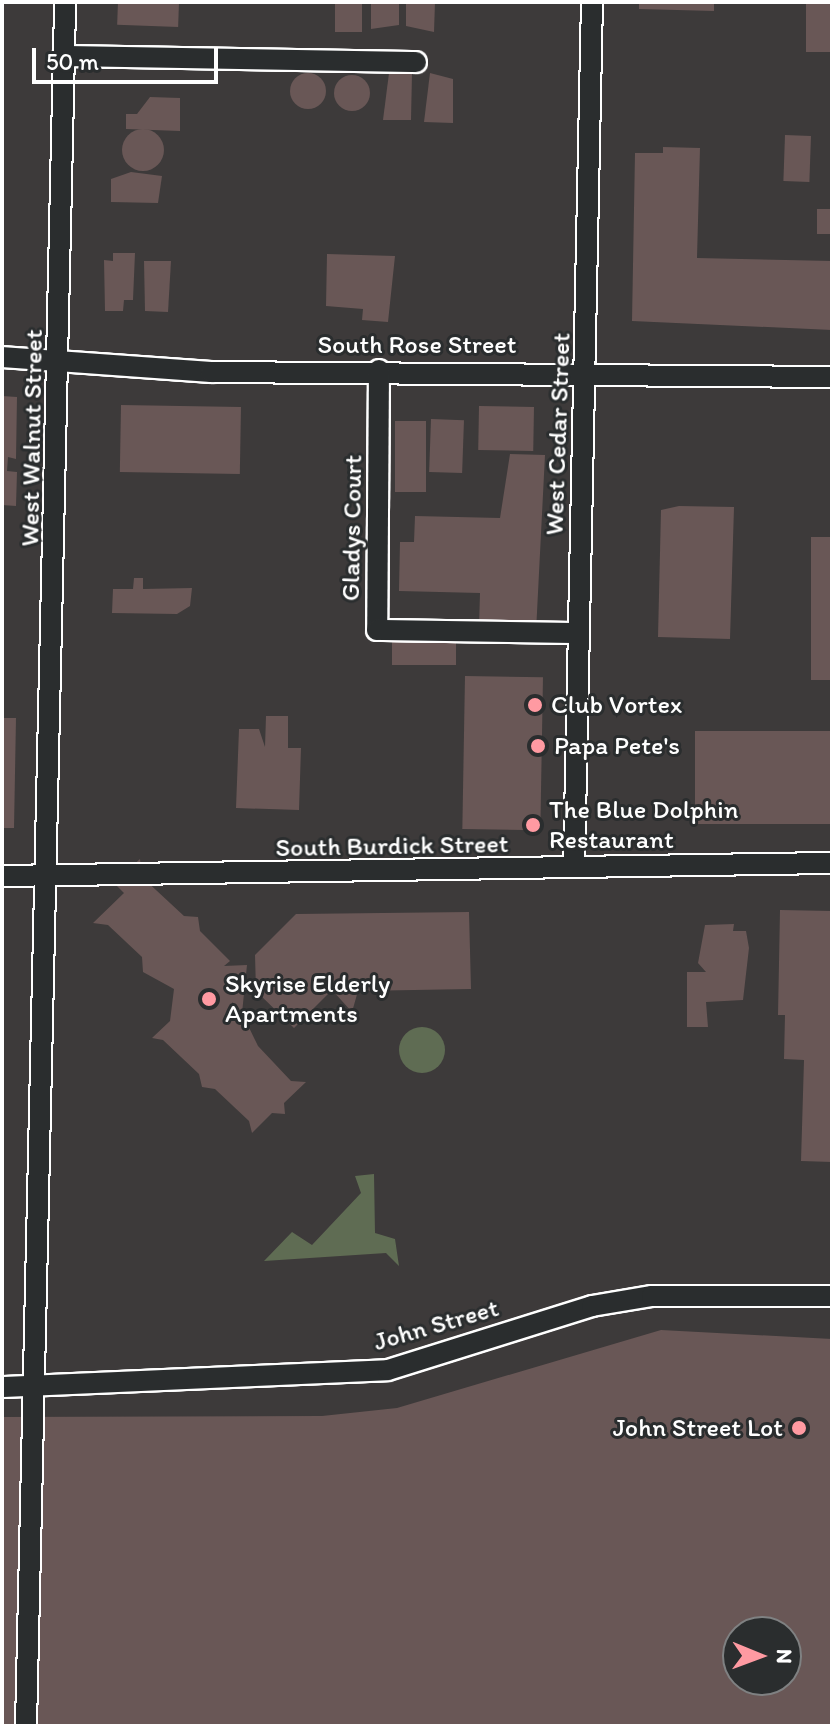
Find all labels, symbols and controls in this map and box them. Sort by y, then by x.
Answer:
scale bar [36,32,222,82]
text: 50 m [46,47,99,76]
street label: South Rose Street [318,329,516,361]
street label: West Walnut Street [15,330,49,546]
street label: West Cedar Street [539,333,577,535]
street label: Gladys Court [335,454,369,602]
place label: Club Vortex [551,689,682,721]
marker: Club Vortex [526,696,544,714]
place label: Papa Pete's [554,730,679,762]
marker: Papa Pete's [529,737,547,755]
place label: The Blue Dolphin Restaurant [549,794,738,856]
marker: The Blue Dolphin Restaurant [524,816,542,834]
street label: South Burdick Street [275,828,509,864]
place label: Skyrise Elderly Apartments [225,968,390,1030]
marker: Skyrise Elderly Apartments [200,990,218,1008]
street label: John Street [370,1292,502,1358]
place label: John Street Lot [613,1412,783,1444]
marker: John Street Lot [790,1419,808,1437]
north arrow [722,1616,802,1696]
text: N [771,1649,798,1664]

